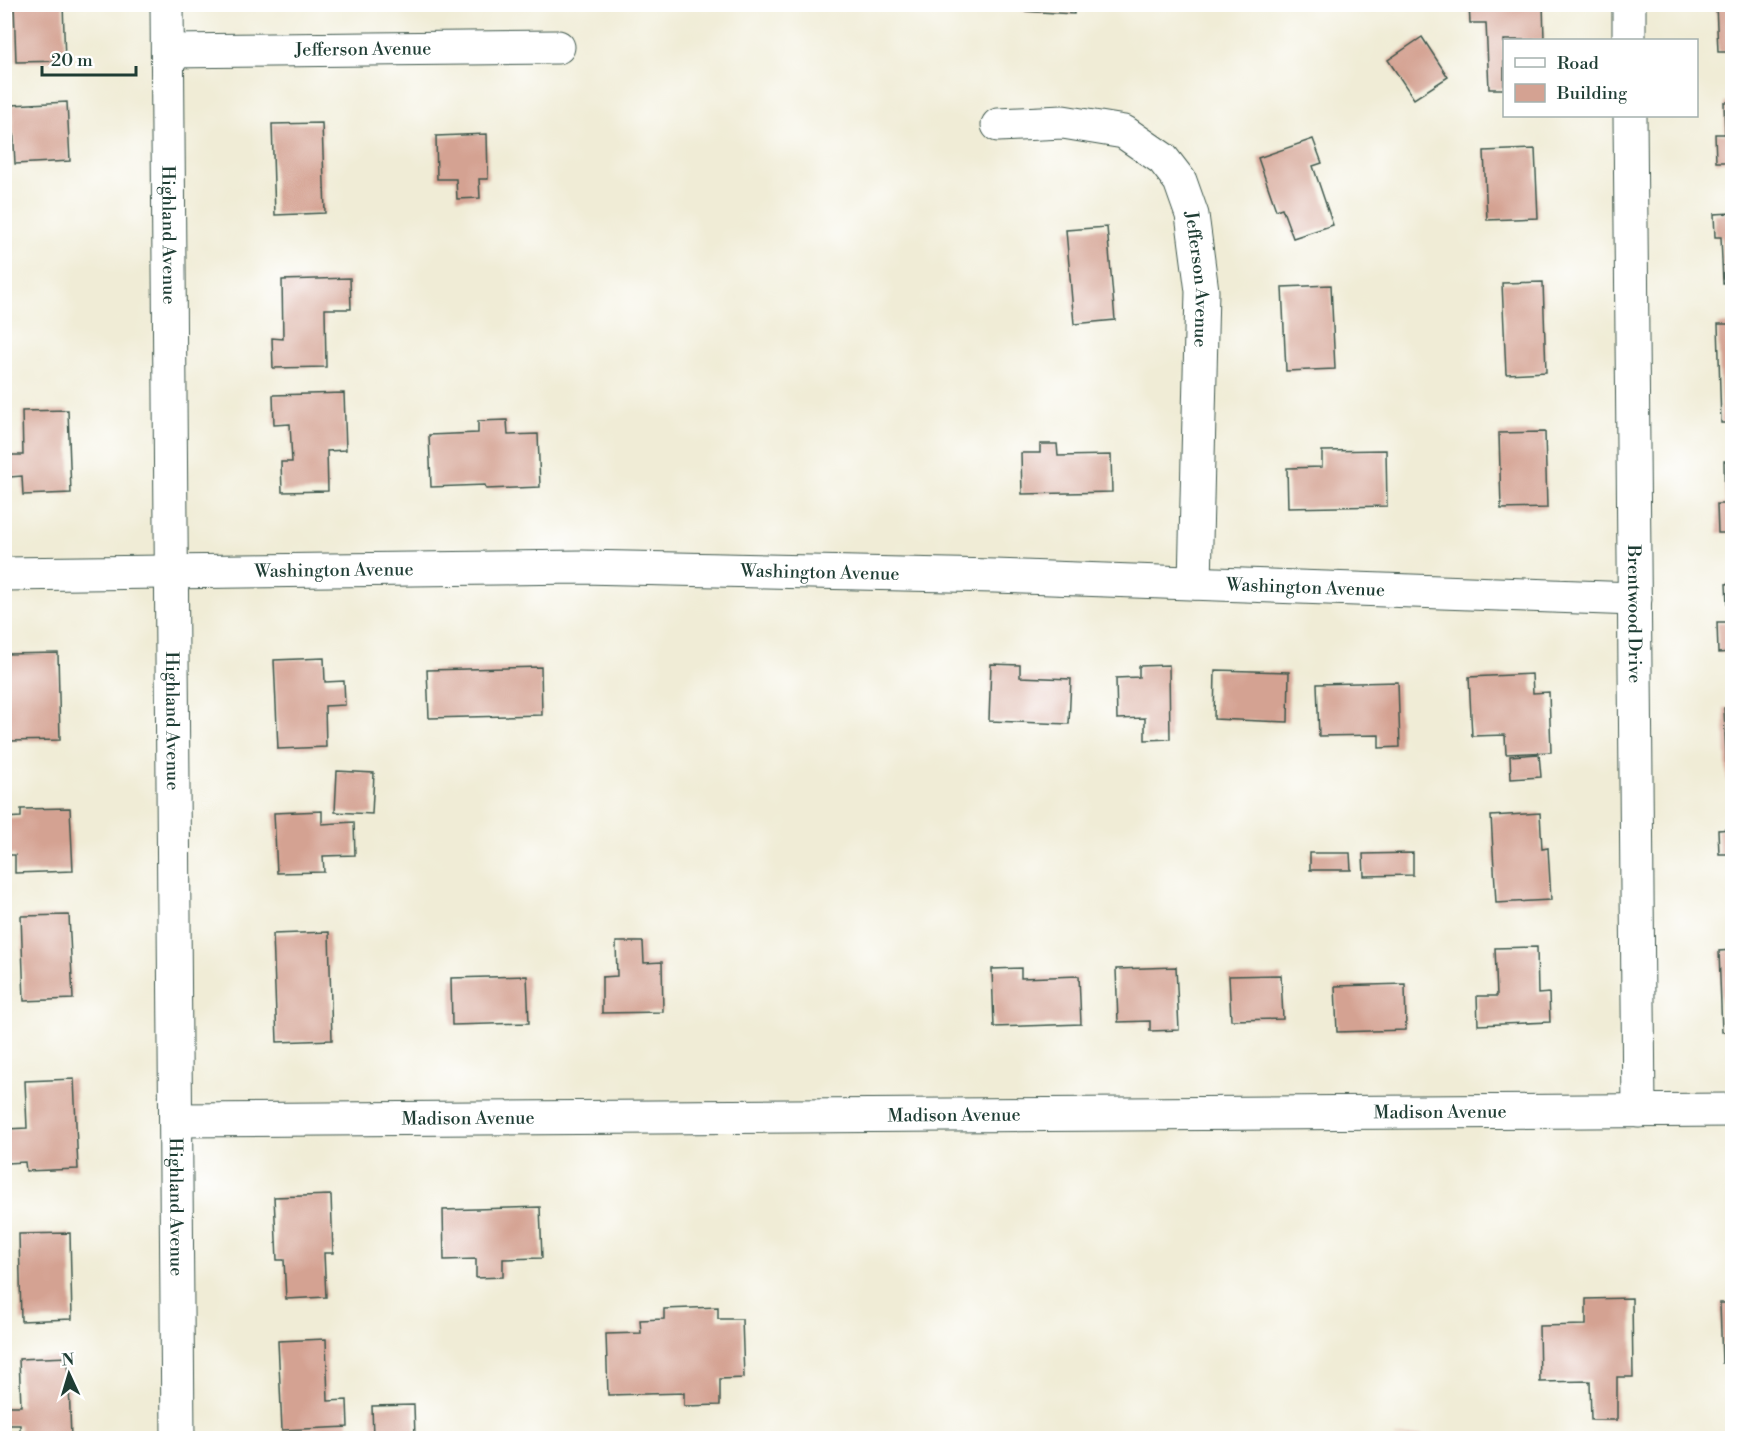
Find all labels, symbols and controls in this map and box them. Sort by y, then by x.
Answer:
street label: Jefferson Avenue [293,37,432,61]
scale bar [42,39,136,77]
legend [1503,39,1698,117]
text: 20 m [51,49,93,72]
text: Road [1557,52,1600,75]
text: Building [1556,82,1628,105]
street label: Highland Avenue [157,165,181,305]
street label: Jefferson Avenue [1180,209,1214,348]
street label: Brentwood Drive [1622,543,1647,683]
street label: Washington Avenue [253,558,414,582]
street label: Washington Avenue [739,559,900,585]
street label: Washington Avenue [1225,573,1386,602]
street label: Highland Avenue [160,651,185,791]
street label: Madison Avenue [1373,1100,1507,1124]
street label: Madison Avenue [887,1103,1021,1127]
street label: Madison Avenue [401,1106,535,1130]
street label: Highland Avenue [164,1137,188,1277]
north arrow [39,1344,99,1404]
text: N [61,1350,75,1370]

